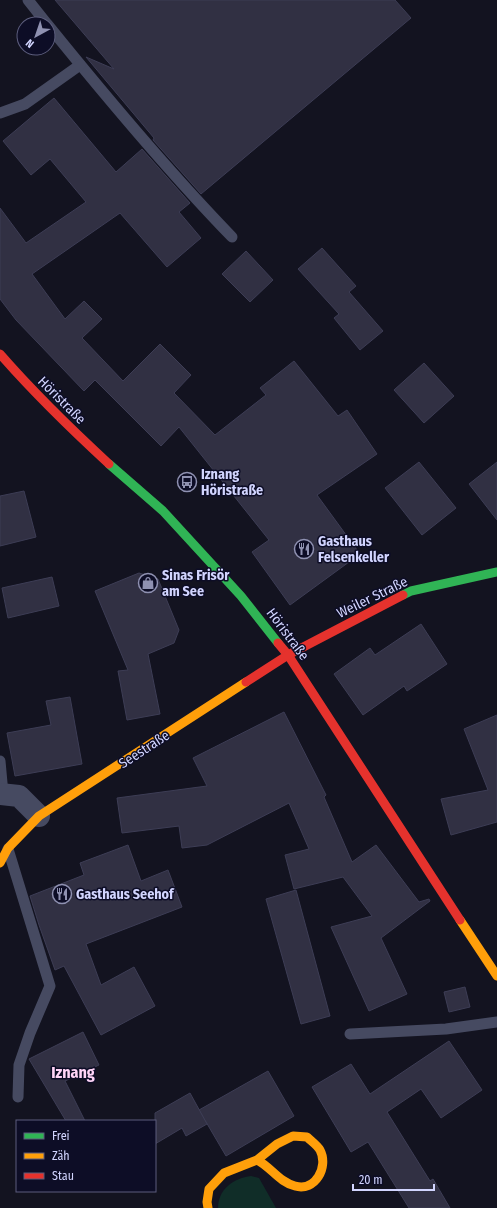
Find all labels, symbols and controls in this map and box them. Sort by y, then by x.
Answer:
north arrow [16,16,56,56]
text: N [23,36,37,50]
street label: Höristraße [34,373,89,428]
place label: Iznang Höristraße [201,466,263,499]
bus stop icon: Iznang Höristraße [176,471,198,493]
place label: Gasthaus Felsenkeller [318,533,390,566]
restaurant icon: Gasthaus Felsenkeller [293,538,315,560]
place label: Sinas Frisör am See [162,567,230,600]
shop icon: Sinas Frisör am See [137,572,159,594]
street label: Weiler Straße [334,573,411,622]
street label: Höristraße [263,605,313,664]
street label: Seestraße [116,727,173,772]
restaurant icon: Gasthaus Seehof [51,883,73,905]
place label: Gasthaus Seehof [76,886,175,903]
district label: Iznang [51,1063,95,1082]
legend [16,1120,156,1192]
text: Frei [52,1129,70,1143]
text: Zäh [52,1149,70,1163]
scale bar [353,1166,434,1192]
text: Stau [52,1169,74,1183]
text: 20 m [359,1173,383,1187]

